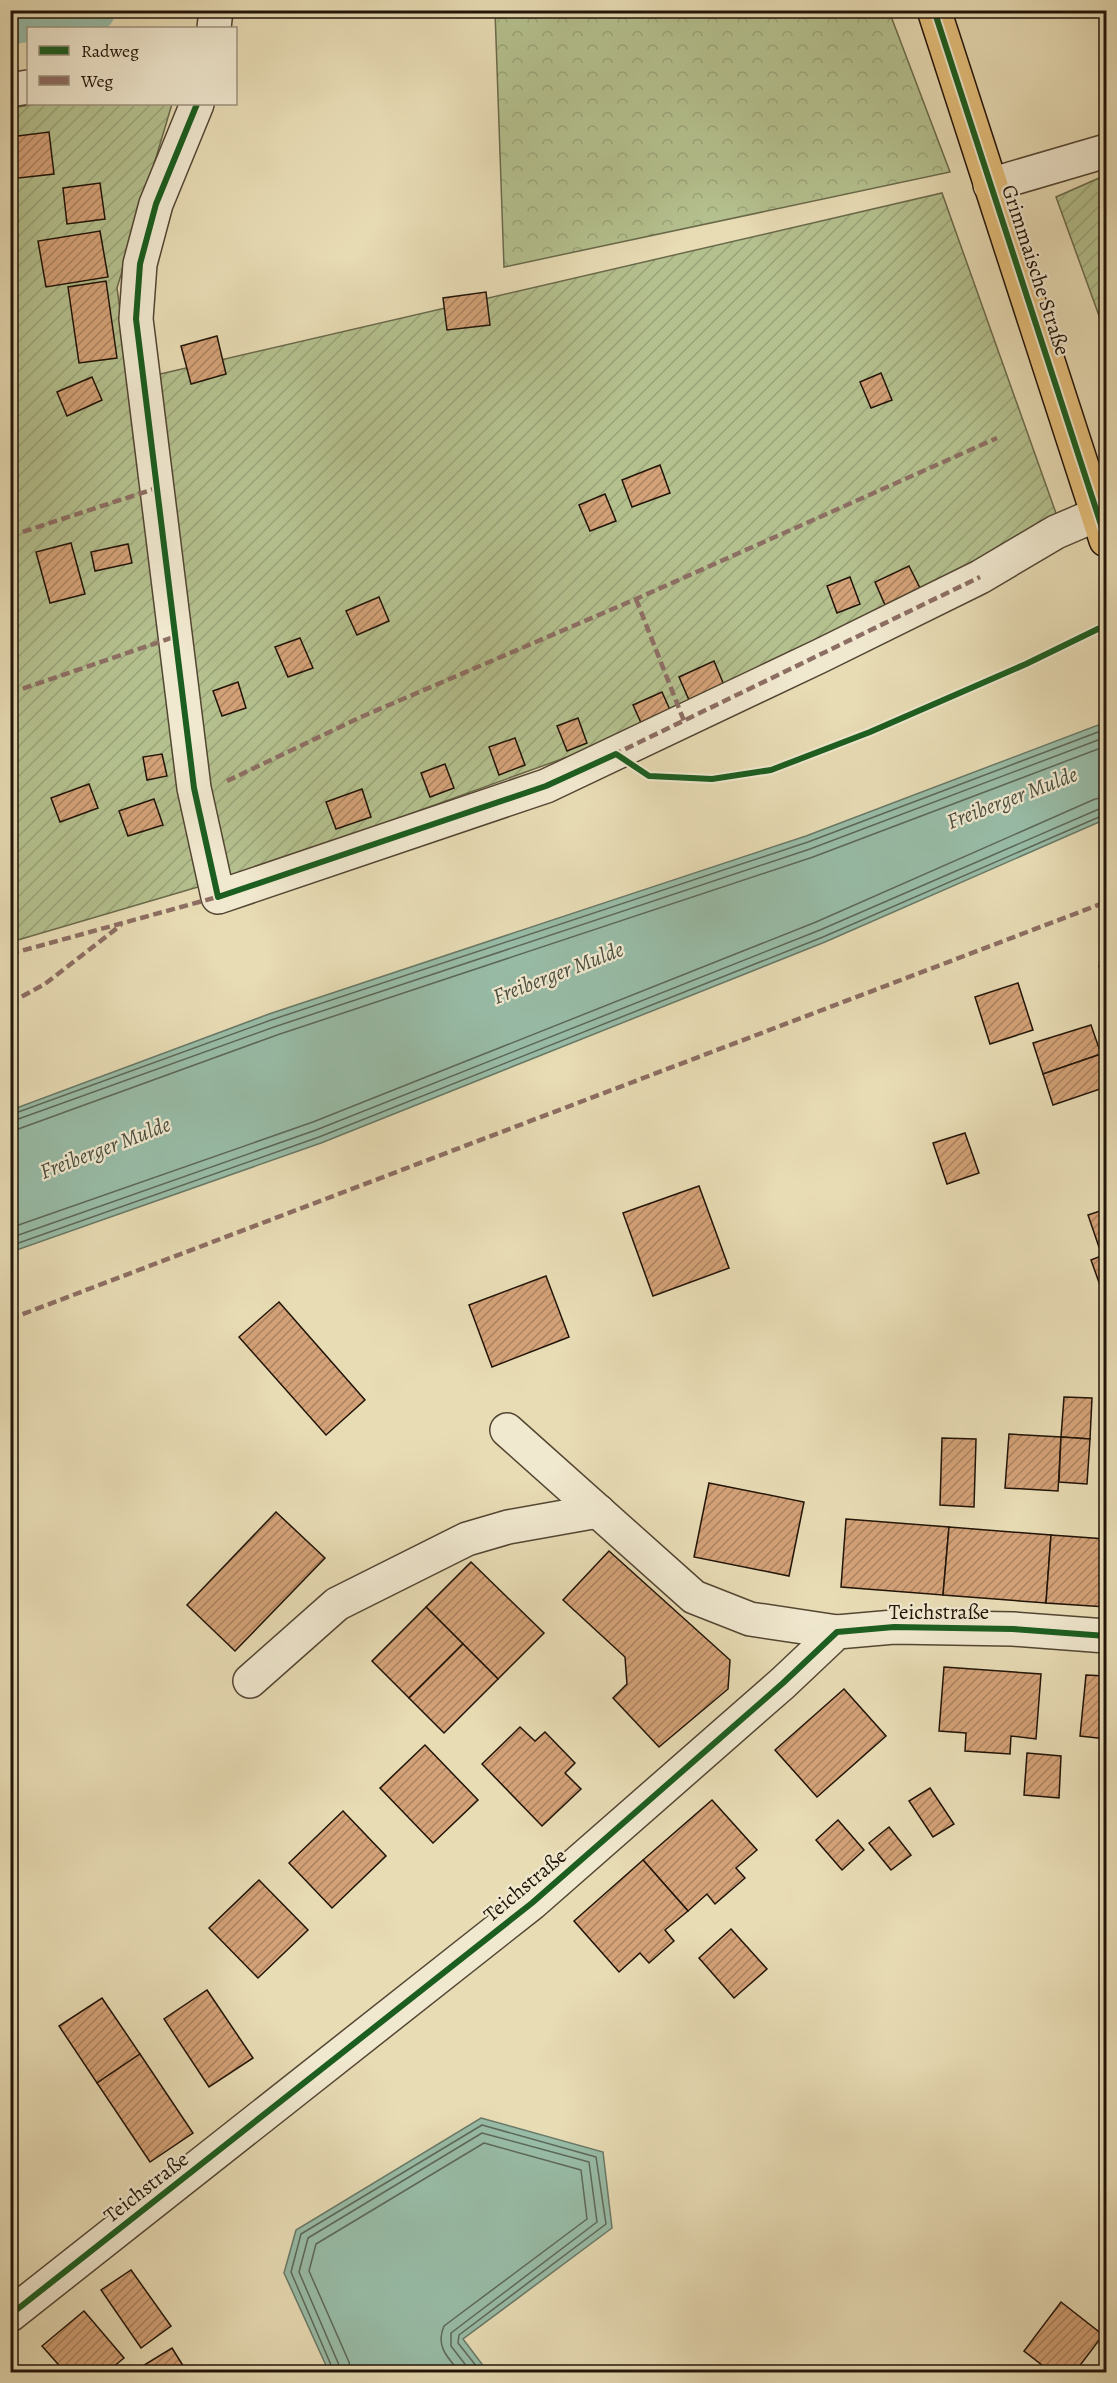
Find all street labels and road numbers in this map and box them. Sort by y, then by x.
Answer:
street label: Grimmaische Straße [995,181,1077,359]
street label: Teichstraße [889,1598,989,1626]
street label: Teichstraße [478,1842,572,1928]
street label: Teichstraße [98,2145,194,2229]

